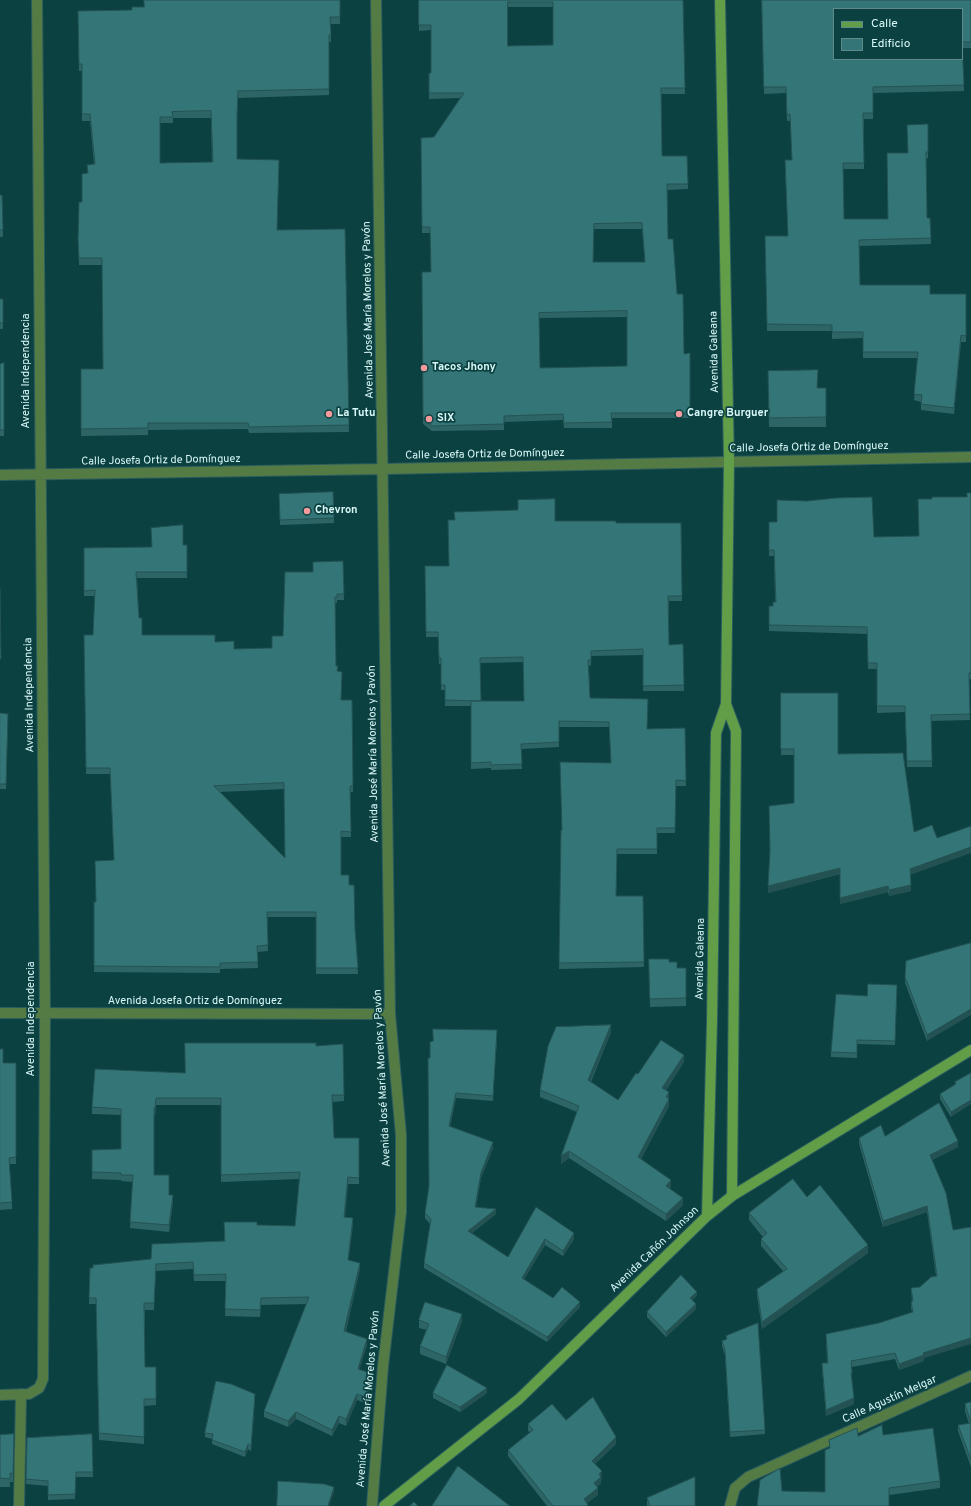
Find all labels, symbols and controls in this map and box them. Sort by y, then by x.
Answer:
legend [833,8,963,60]
text: Calle [871,16,898,32]
text: Edificio [871,36,910,52]
street label: Avenida José María Morelos y Pavón [361,221,377,399]
street label: Avenida Galeana [708,311,722,393]
street label: Avenida Independencia [20,313,34,429]
place label: Tacos Jhony [432,361,496,375]
marker: Tacos Jhony [419,363,429,373]
place label: La Tutu [337,407,375,421]
place label: Cangre Burguer [687,407,768,421]
marker: La Tutu [324,409,334,419]
marker: Cangre Burguer [674,409,684,419]
place label: SIX [437,412,454,426]
marker: SIX [424,414,434,424]
street label: Calle Josefa Ortiz de Domínguez [729,440,889,456]
street label: Calle Josefa Ortiz de Domínguez [405,447,565,463]
street label: Calle Josefa Ortiz de Domínguez [81,453,241,469]
place label: Chevron [315,504,358,518]
marker: Chevron [302,506,312,516]
street label: Avenida Independencia [22,637,38,753]
street label: Avenida José María Morelos y Pavón [366,665,382,843]
street label: Avenida Galeana [694,918,708,1000]
street label: Avenida Independencia [25,961,39,1077]
street label: Avenida José María Morelos y Pavón [372,989,394,1167]
street label: Avenida Josefa Ortiz de Domínguez [108,995,282,1009]
street label: Avenida Cañón Johnson [608,1204,702,1296]
street label: Avenida José María Morelos y Pavón [355,1310,383,1488]
street label: Calle Agustín Melgar [841,1373,939,1427]

